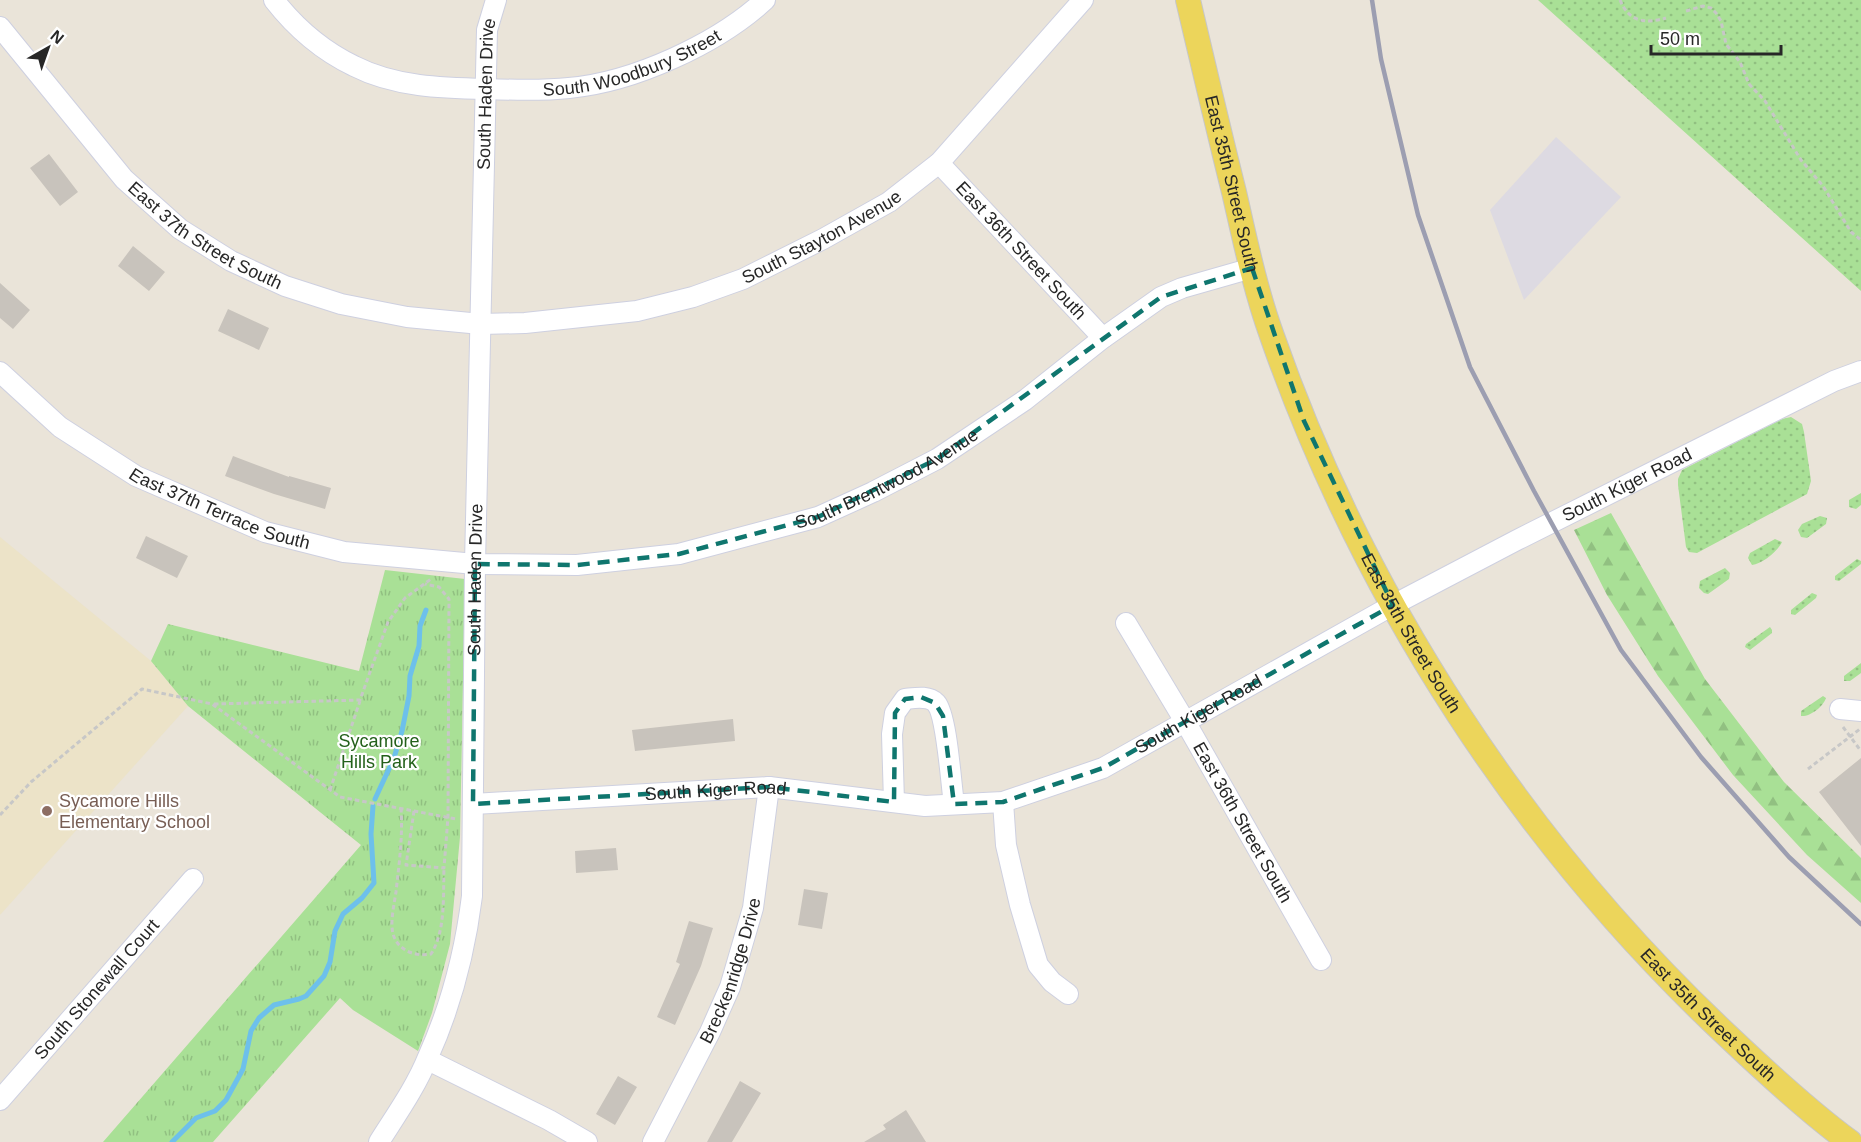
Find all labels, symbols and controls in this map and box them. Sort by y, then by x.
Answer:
street label: South Haden Drive [474,15,500,170]
north arrow [18,18,78,78]
scale bar [1651,18,1782,56]
street label: South Woodbury Street [542,26,724,100]
text: N [47,27,67,47]
text: 50 m [1660,29,1700,49]
street label: East 35th Street South [1201,93,1262,275]
street label: East 37th Street South [124,178,285,293]
street label: East 36th Street South [952,178,1090,324]
street label: South Stayton Avenue [739,186,905,288]
street label: South Brentwood Avenue [793,424,982,533]
street label: South Kiger Road [1559,444,1695,526]
street label: East 37th Terrace South [125,464,312,553]
street label: South Haden Drive [464,503,486,656]
street label: East 35th Street South [1357,550,1465,717]
street label: South Kiger Road [1132,671,1265,758]
park label: Sycamore Hills Park [338,731,420,772]
street label: East 36th Street South [1189,739,1296,906]
street label: South Kiger Road [644,777,788,804]
place label: Sycamore Hills Elementary School [59,791,210,832]
marker: Sycamore Hills Elementary School [40,804,54,818]
street label: Breckenridge Drive [696,897,764,1047]
street label: South Stonewall Court [30,915,163,1063]
street label: East 35th Street South [1636,945,1780,1086]

